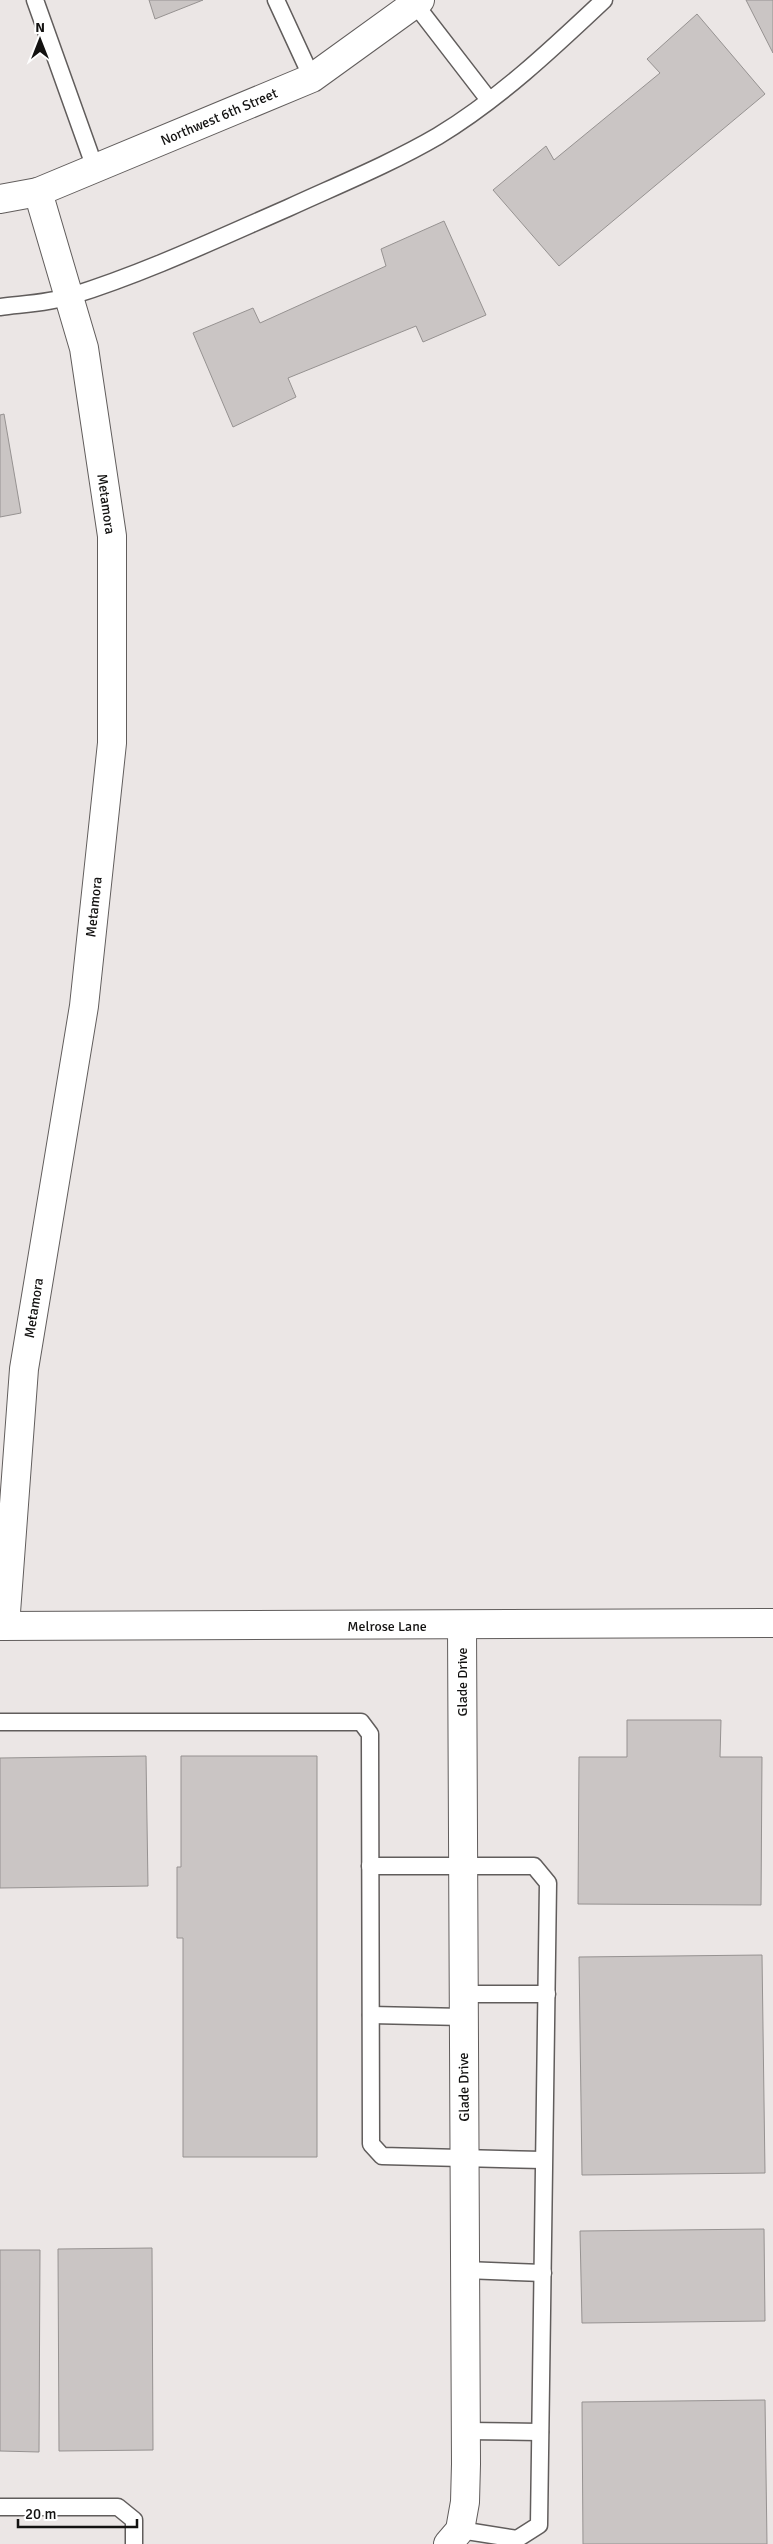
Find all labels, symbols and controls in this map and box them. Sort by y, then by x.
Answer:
north arrow [15,15,65,65]
text: N [35,19,45,36]
street label: Northwest 6th Street [158,85,280,149]
street label: Metamora [93,473,119,535]
street label: Metamora [82,876,106,938]
street label: Metamora [21,1277,47,1339]
street label: Melrose Lane [347,1618,427,1635]
street label: Glade Drive [454,1648,471,1717]
street label: Glade Drive [455,2052,473,2122]
scale bar [18,2496,136,2528]
text: 20 m [25,2505,56,2523]

